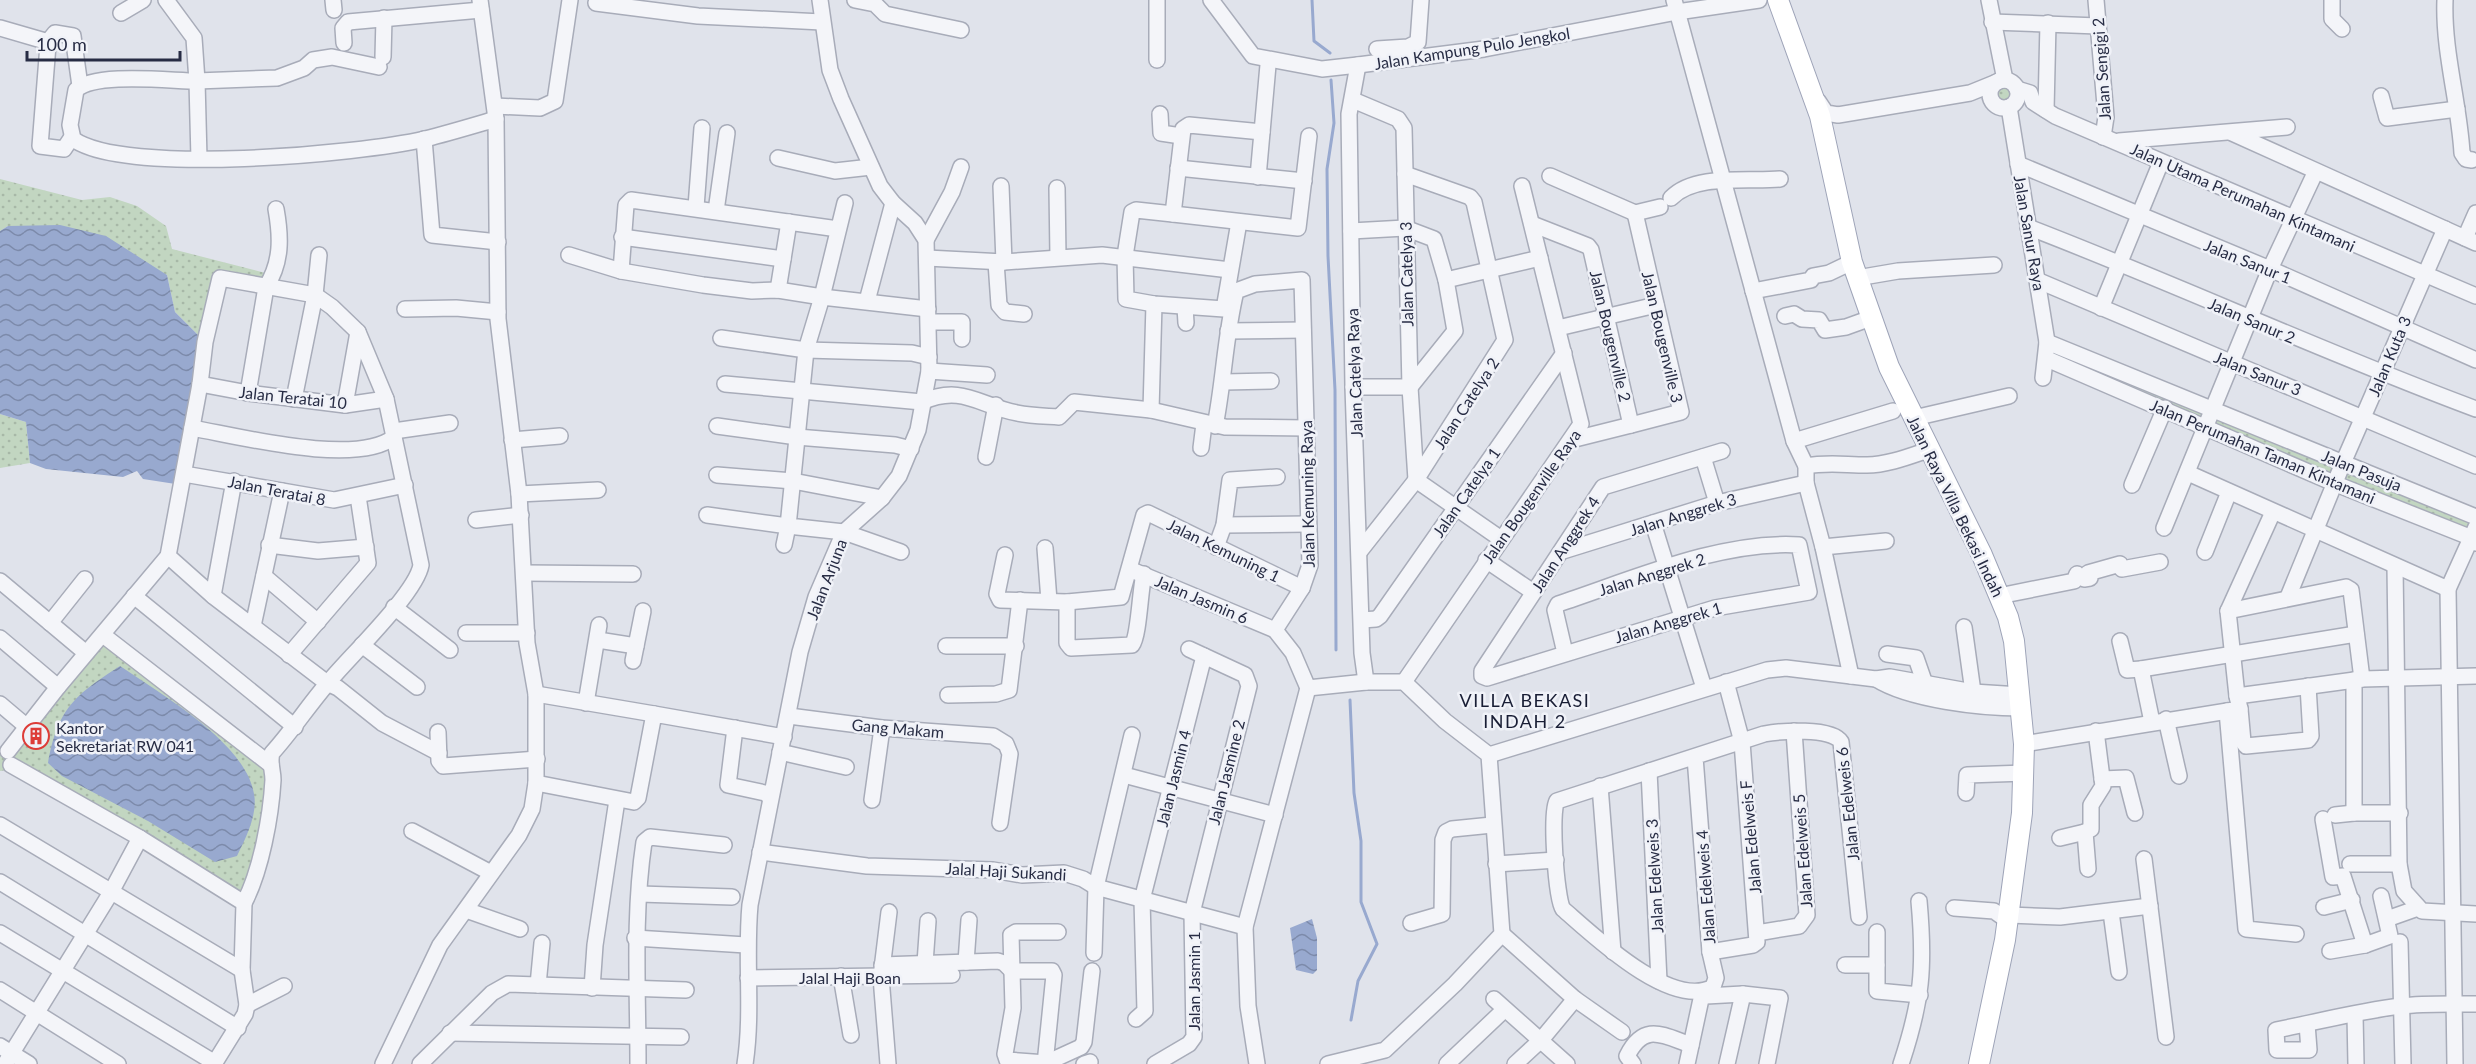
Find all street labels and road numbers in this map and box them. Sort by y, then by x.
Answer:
street label: Jalan Sengigi 2 [2088,17,2114,121]
street label: Jalan Kampung Pulo Jengkol [1373,23,1571,73]
street label: Jalan Utama Perumahan Kintamani [2128,139,2358,255]
street label: Jalan Sanur Raya [2011,174,2049,292]
street label: Jalan Catelya 3 [1396,221,1416,327]
street label: Jalan Sanur 1 [2202,235,2294,287]
street label: Jalan Bougenville 2 [1587,268,1635,404]
street label: Jalan Bougenville 3 [1639,269,1687,405]
street label: Jalan Sanur 2 [2206,293,2298,347]
street label: Jalan Catelya Raya [1342,308,1366,438]
street label: Jalan Kuta 3 [2364,313,2414,399]
street label: Jalan Sanur 3 [2212,347,2304,399]
street label: Jalan Catelya 2 [1429,354,1503,452]
street label: Jalan Teratai 10 [238,382,348,412]
street label: Jalan Perumahan Taman Kintamani [2148,395,2378,507]
street label: Jalan Raya Villa Bekasi Indah [1904,412,2008,600]
street label: Jalan Kemuning Raya [1296,420,1318,568]
street label: Jalan Bougenville Raya [1478,426,1584,566]
street label: Jalan Catelya 1 [1428,444,1504,540]
street label: Jalan Pasuja [2319,445,2405,495]
street label: Jalan Teratai 8 [227,471,327,509]
street label: Jalan Anggrek 3 [1627,489,1739,539]
street label: Jalan Anggrek 4 [1527,493,1603,595]
street label: Jalan Kemuning 1 [1165,514,1283,586]
street label: Jalan Arjuna [802,536,850,622]
street label: Jalan Anggrek 2 [1596,549,1708,599]
street label: Jalan Jasmin 6 [1153,571,1251,627]
street label: Jalan Anggrek 1 [1612,598,1724,646]
street label: Gang Makam [851,714,945,742]
street label: Jalan Jasmine 2 [1204,717,1248,827]
street label: Jalan Jasmin 4 [1152,728,1194,828]
street label: Jalan Edelweis 6 [1832,746,1862,862]
street label: Jalan Edelweis F [1736,779,1764,895]
street label: Jalan Edelweis 5 [1789,793,1815,909]
street label: Jalan Edelweis 3 [1642,818,1666,934]
street label: Jalan Edelweis 4 [1692,829,1718,945]
street label: Jalal Haji Sukandi [945,858,1067,884]
street label: Jalan Jasmin 1 [1184,931,1203,1031]
street label: Jalal Haji Boan [799,968,901,987]

